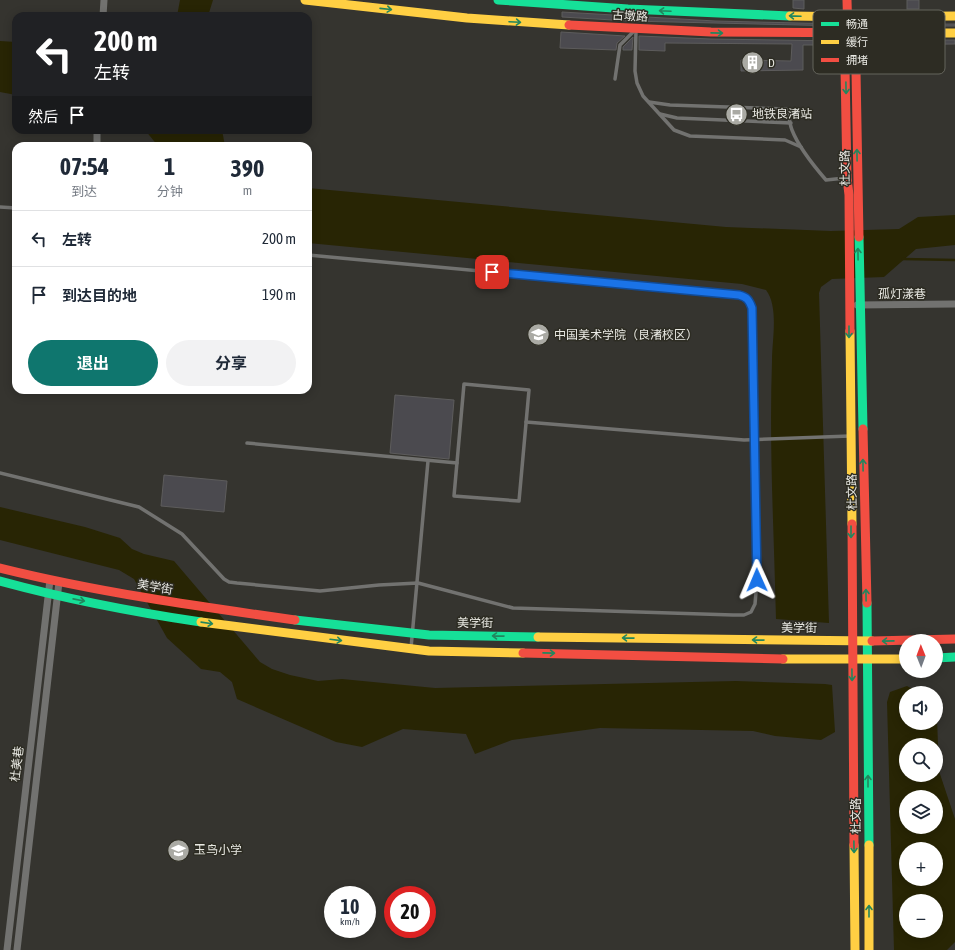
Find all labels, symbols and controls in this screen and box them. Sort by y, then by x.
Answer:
one-way arrow [379,5,392,13]
one-way arrow [659,7,672,15]
street label: 古墩路 [612,8,648,24]
legend [813,10,945,74]
one-way arrow [789,12,802,20]
one-way arrow [508,18,521,25]
text: 畅通 [846,18,868,30]
text: 200 m [94,25,157,57]
icon: left [28,28,80,80]
one-way arrow [710,29,723,37]
text: 缓行 [846,36,868,48]
building icon: D [740,50,766,76]
text: 拥堵 [846,54,868,66]
place label: D [768,56,775,70]
text: 左转 [94,62,130,83]
one-way arrow [842,81,850,94]
bus stop icon: 地铁良渚站 [723,101,749,127]
icon: arrive [66,104,88,126]
place label: 地铁良渚站 [752,107,812,121]
text: 然后 [28,108,58,125]
one-way arrow [853,149,861,162]
street label: 杜文路 [838,150,852,186]
text: 07:54 [60,153,109,180]
text: 1 [164,153,175,180]
text: 390 [230,155,264,182]
text: m [243,183,252,198]
text: 到达 [71,184,97,199]
text: 分钟 [157,184,183,199]
icon: left [28,228,50,250]
text: 200 m [262,230,296,247]
text: 左转 [62,231,92,248]
one-way arrow [854,248,862,261]
pin [475,255,509,289]
icon: arrive [481,261,503,283]
icon: arrive [28,284,50,306]
text: 190 m [262,286,296,303]
text: 到达目的地 [62,287,137,304]
street label: 孤灯漾巷 [878,287,926,301]
school or university icon: 中国美术学院（良渚校区） [525,322,551,348]
one-way arrow [845,325,853,338]
place label: 中国美术学院（良渚校区） [554,328,698,342]
button: 退出 [28,340,158,386]
button: 分享 [166,340,296,386]
one-way arrow [859,459,867,472]
street label: 杜文路 [845,474,859,510]
one-way arrow [847,525,855,538]
position arrow [736,559,778,601]
street label: 美学街 [136,577,174,597]
one-way arrow [862,589,870,602]
one-way arrow [72,596,85,604]
street label: 美学街 [457,616,493,630]
one-way arrow [200,619,213,627]
street label: 美学街 [781,621,817,635]
one-way arrow [492,632,505,640]
one-way arrow [622,634,635,642]
north arrow [899,634,943,678]
map controls [899,634,943,938]
one-way arrow [329,636,342,644]
one-way arrow [752,636,765,644]
one-way arrow [882,637,895,644]
one-way arrow [542,649,555,657]
one-way arrow [848,668,856,681]
button: sound [899,686,943,730]
button: search [899,738,943,782]
street label: 杜美巷 [8,745,26,783]
one-way arrow [864,775,872,788]
button: layers [899,790,943,834]
street label: 杜文路 [849,798,863,834]
school or university icon: 玉鸟小学 [165,837,191,863]
one-way arrow [850,840,858,853]
button: + [899,842,943,886]
place label: 玉鸟小学 [194,843,242,857]
speed limit sign: 20 [384,886,436,938]
button: − [899,894,943,938]
text: 10 [341,895,359,918]
one-way arrow [865,905,873,918]
text: km/h [340,916,360,927]

